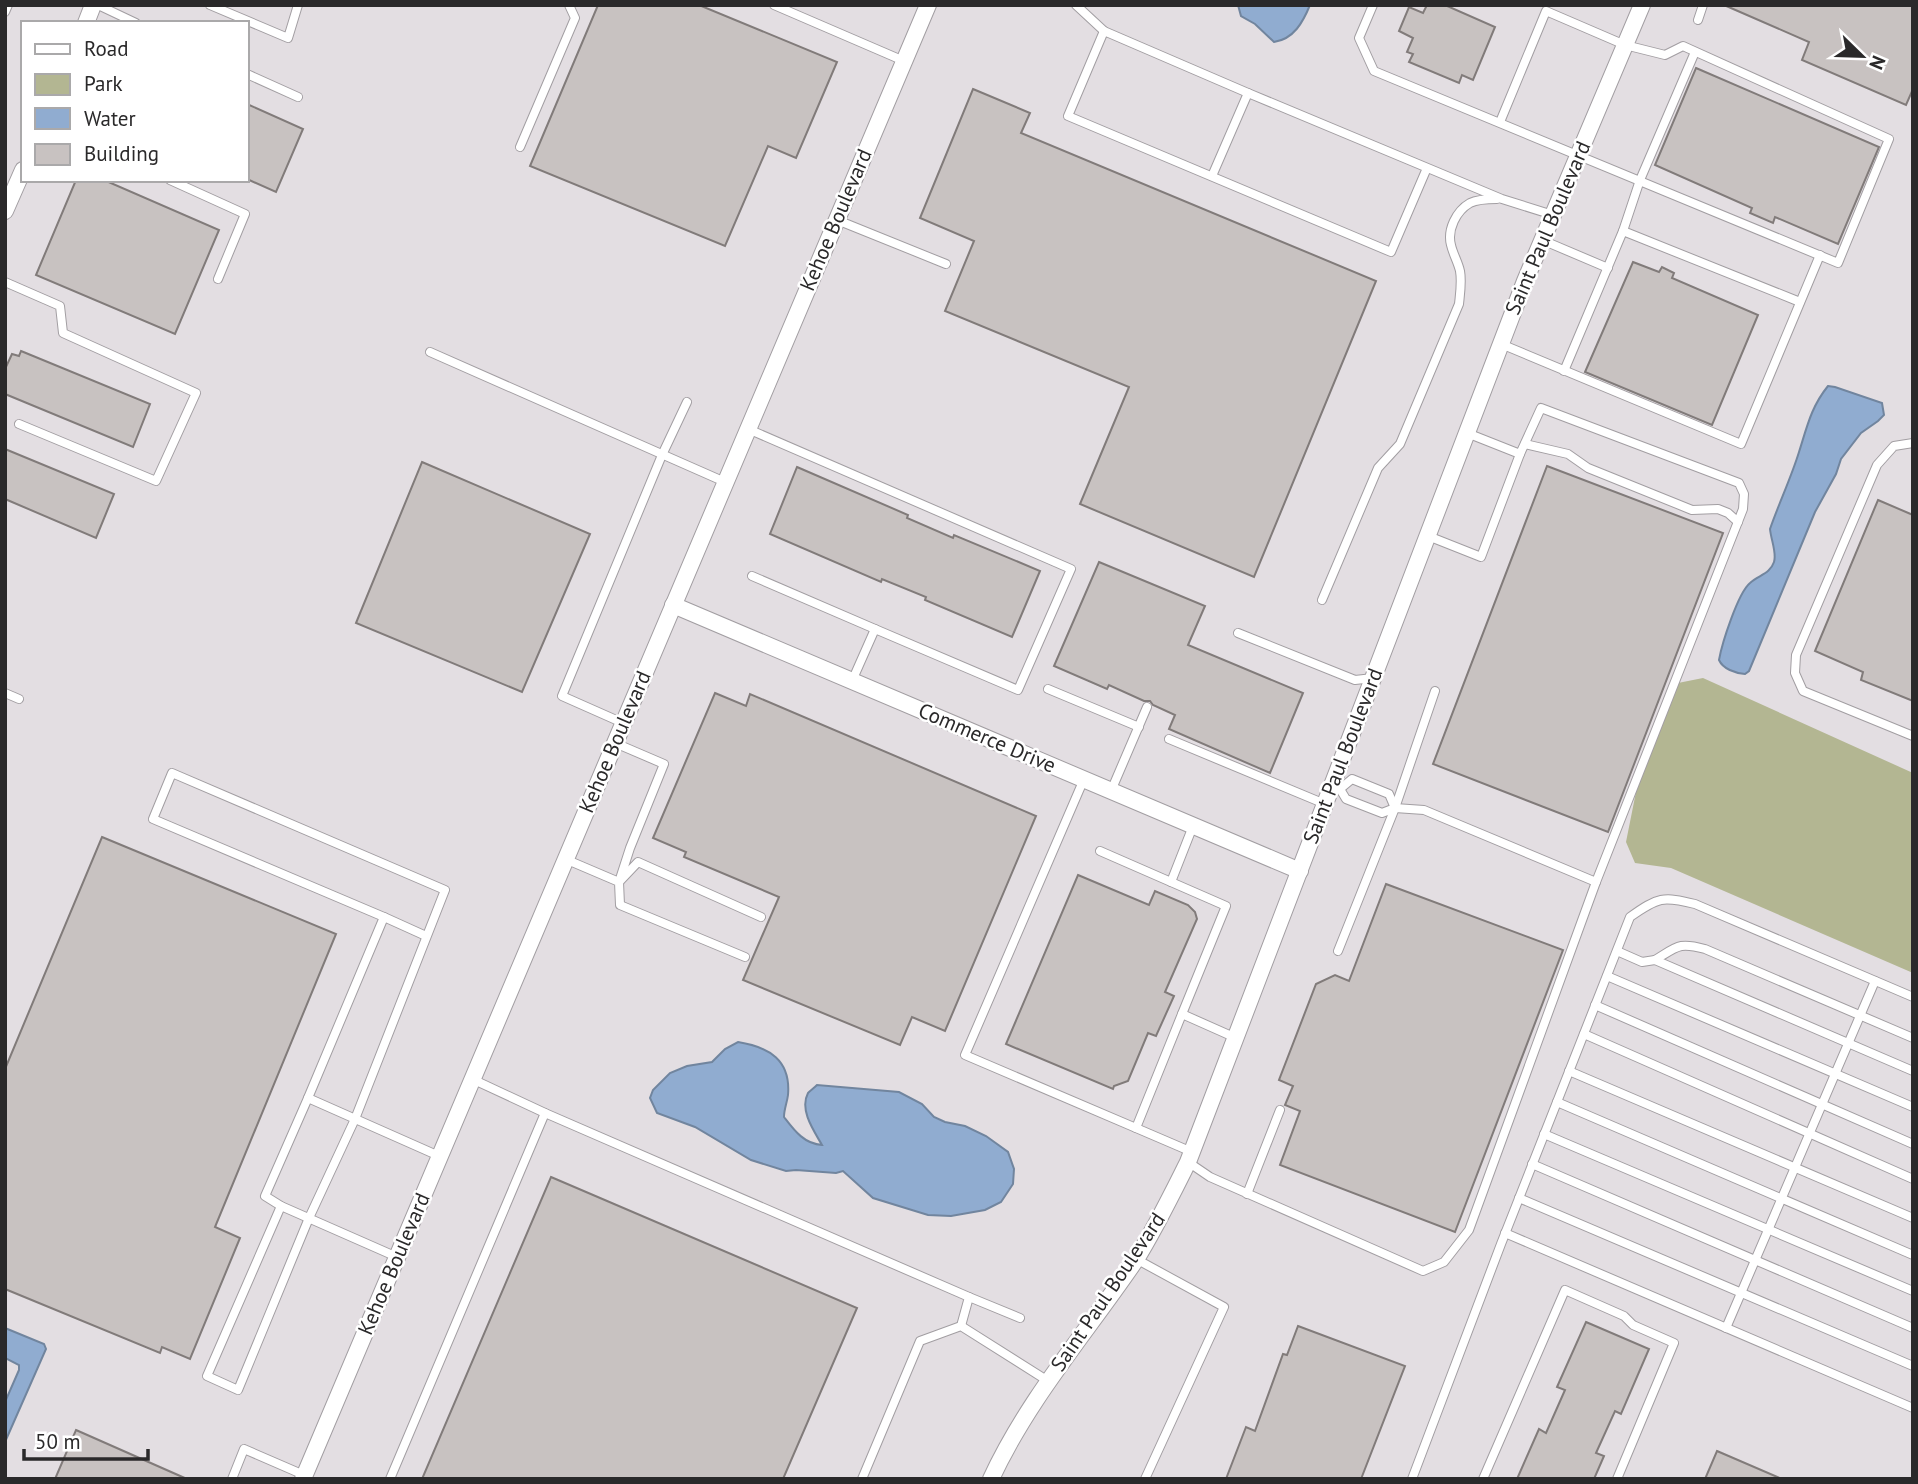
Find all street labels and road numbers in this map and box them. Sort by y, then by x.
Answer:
street label: Saint Paul Boulevard [1499,137,1596,319]
street label: Kehoe Boulevard [793,145,878,295]
street label: Saint Paul Boulevard [1297,664,1388,848]
street label: Kehoe Boulevard [572,667,657,817]
street label: Commerce Drive [914,696,1060,779]
street label: Kehoe Boulevard [351,1189,436,1339]
street label: Saint Paul Boulevard [1044,1207,1171,1376]

